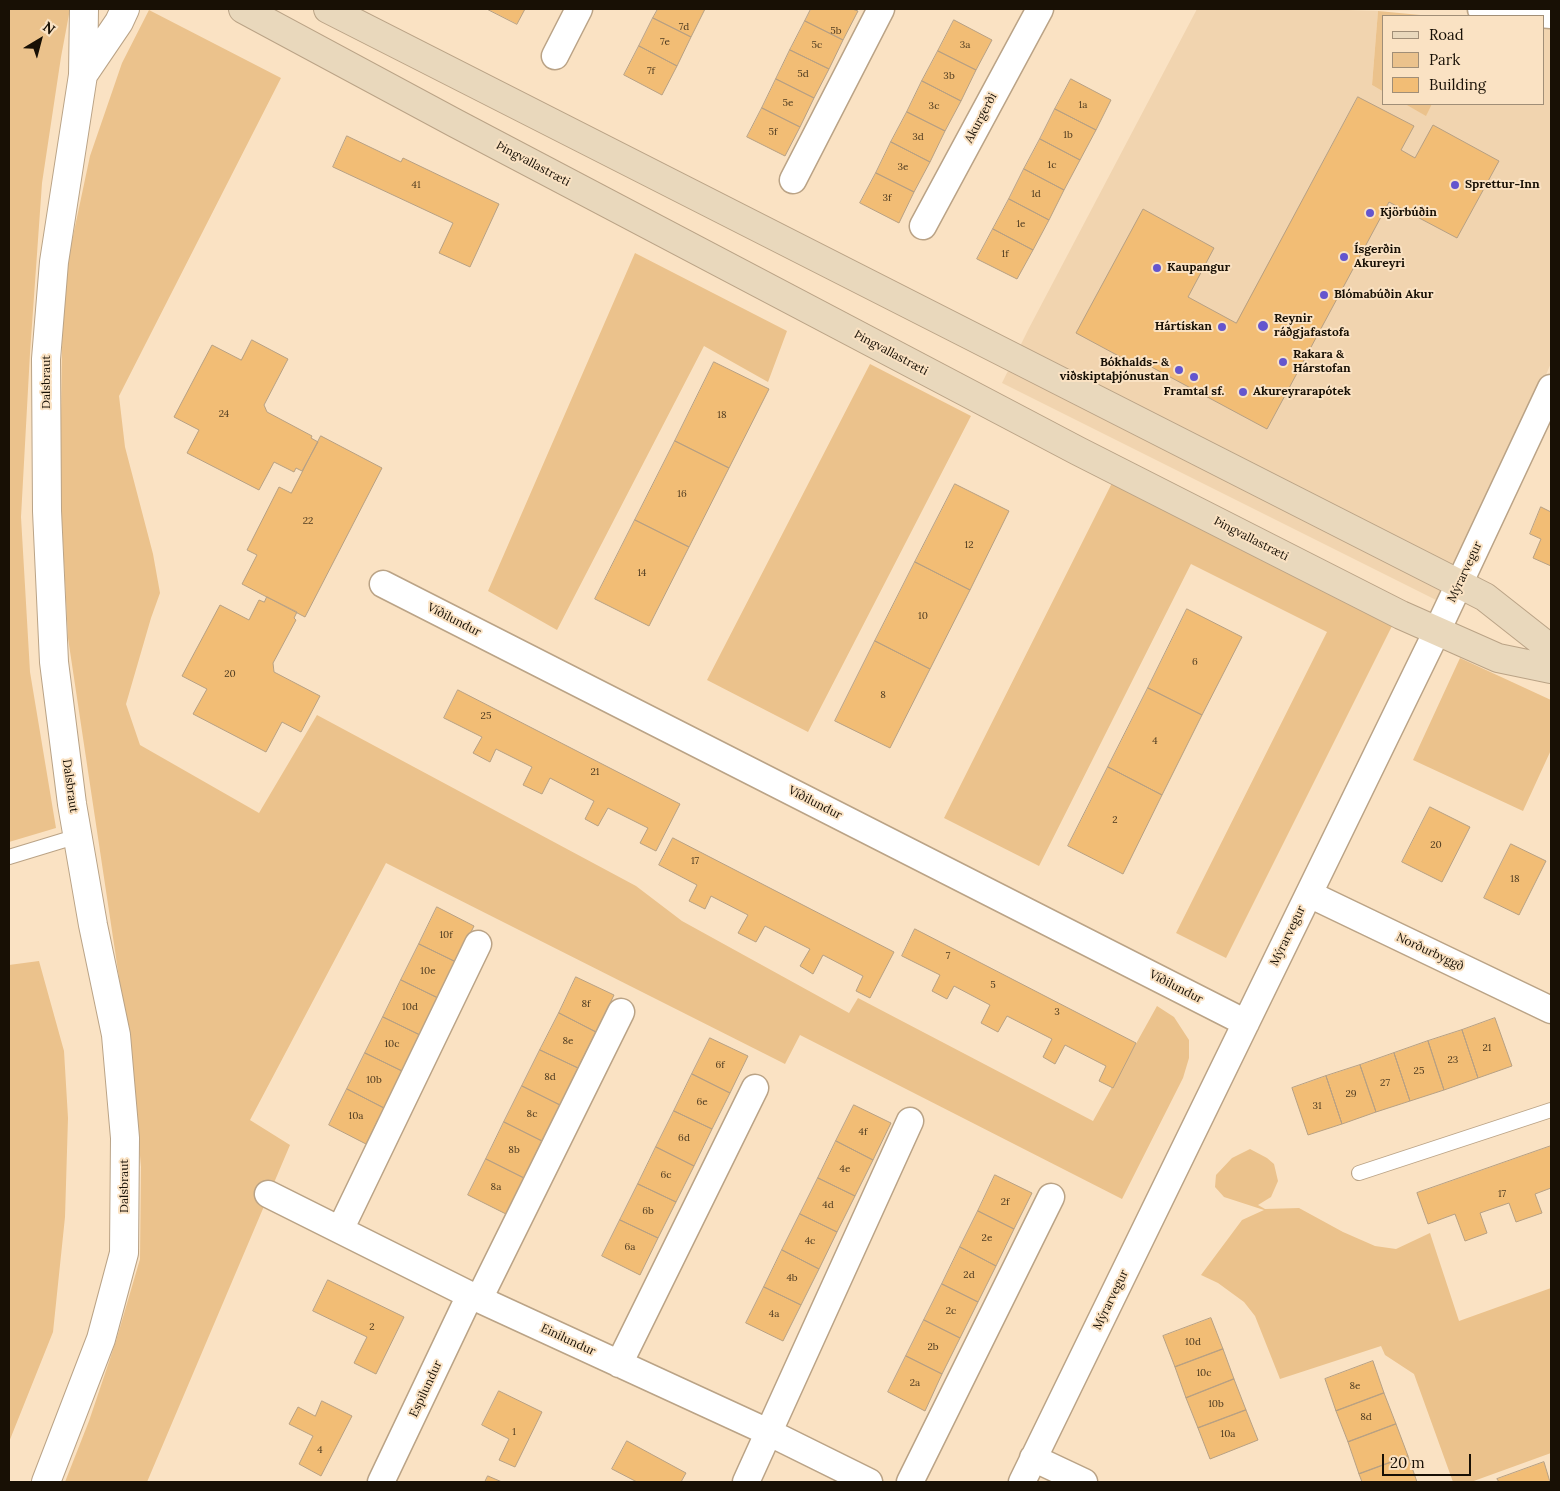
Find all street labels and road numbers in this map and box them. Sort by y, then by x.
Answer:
street label: Akurgerði [962,91,1000,145]
street label: Þingvallastræti [493,138,573,190]
street label: Þingvallastræti [851,327,931,379]
street label: Dalsbraut [40,355,54,409]
street label: Þingvallastræti [1211,514,1291,564]
street label: Mýrarvegur [1445,539,1485,605]
street label: Víðilundur [425,600,483,640]
street label: Dalsbraut [59,758,81,814]
street label: Víðilundur [786,783,844,823]
street label: Mýrarvegur [1267,904,1309,968]
street label: Norðurbyggð [1394,930,1466,974]
street label: Víðilundur [1147,967,1205,1007]
street label: Dalsbraut [118,1159,132,1213]
street label: Mýrarvegur [1090,1268,1132,1332]
street label: Einilundur [538,1321,598,1359]
street label: Espilundur [407,1358,445,1420]

